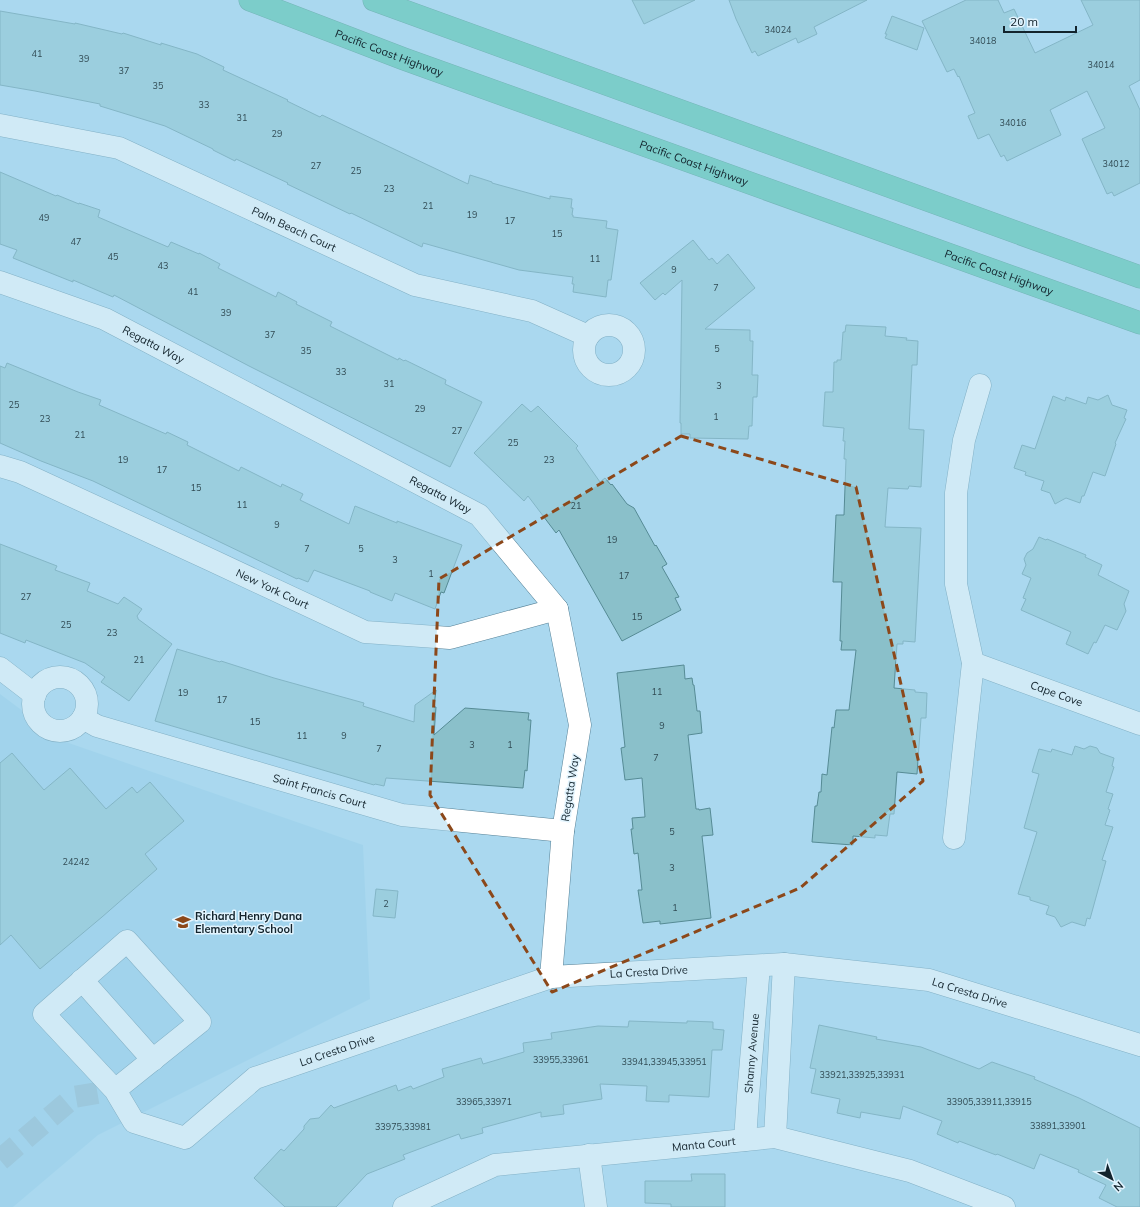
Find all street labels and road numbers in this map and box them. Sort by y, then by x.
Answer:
street label: Pacific Coast Highway [333,26,445,80]
street label: Pacific Coast Highway [638,137,750,189]
street label: Palm Beach Court [250,203,339,255]
street label: Pacific Coast Highway [943,247,1055,298]
street label: Regatta Way [120,322,187,366]
street label: Regatta Way [407,473,474,517]
street label: New York Court [234,566,311,612]
street label: Cape Cove [1029,678,1085,709]
street label: Regatta Way [558,753,582,823]
street label: Saint Francis Court [271,771,368,811]
street label: La Cresta Drive [609,962,688,981]
street label: La Cresta Drive [930,974,1009,1011]
street label: Shanny Avenue [741,1013,762,1094]
street label: La Cresta Drive [298,1031,376,1069]
street label: Manta Court [671,1134,736,1154]

